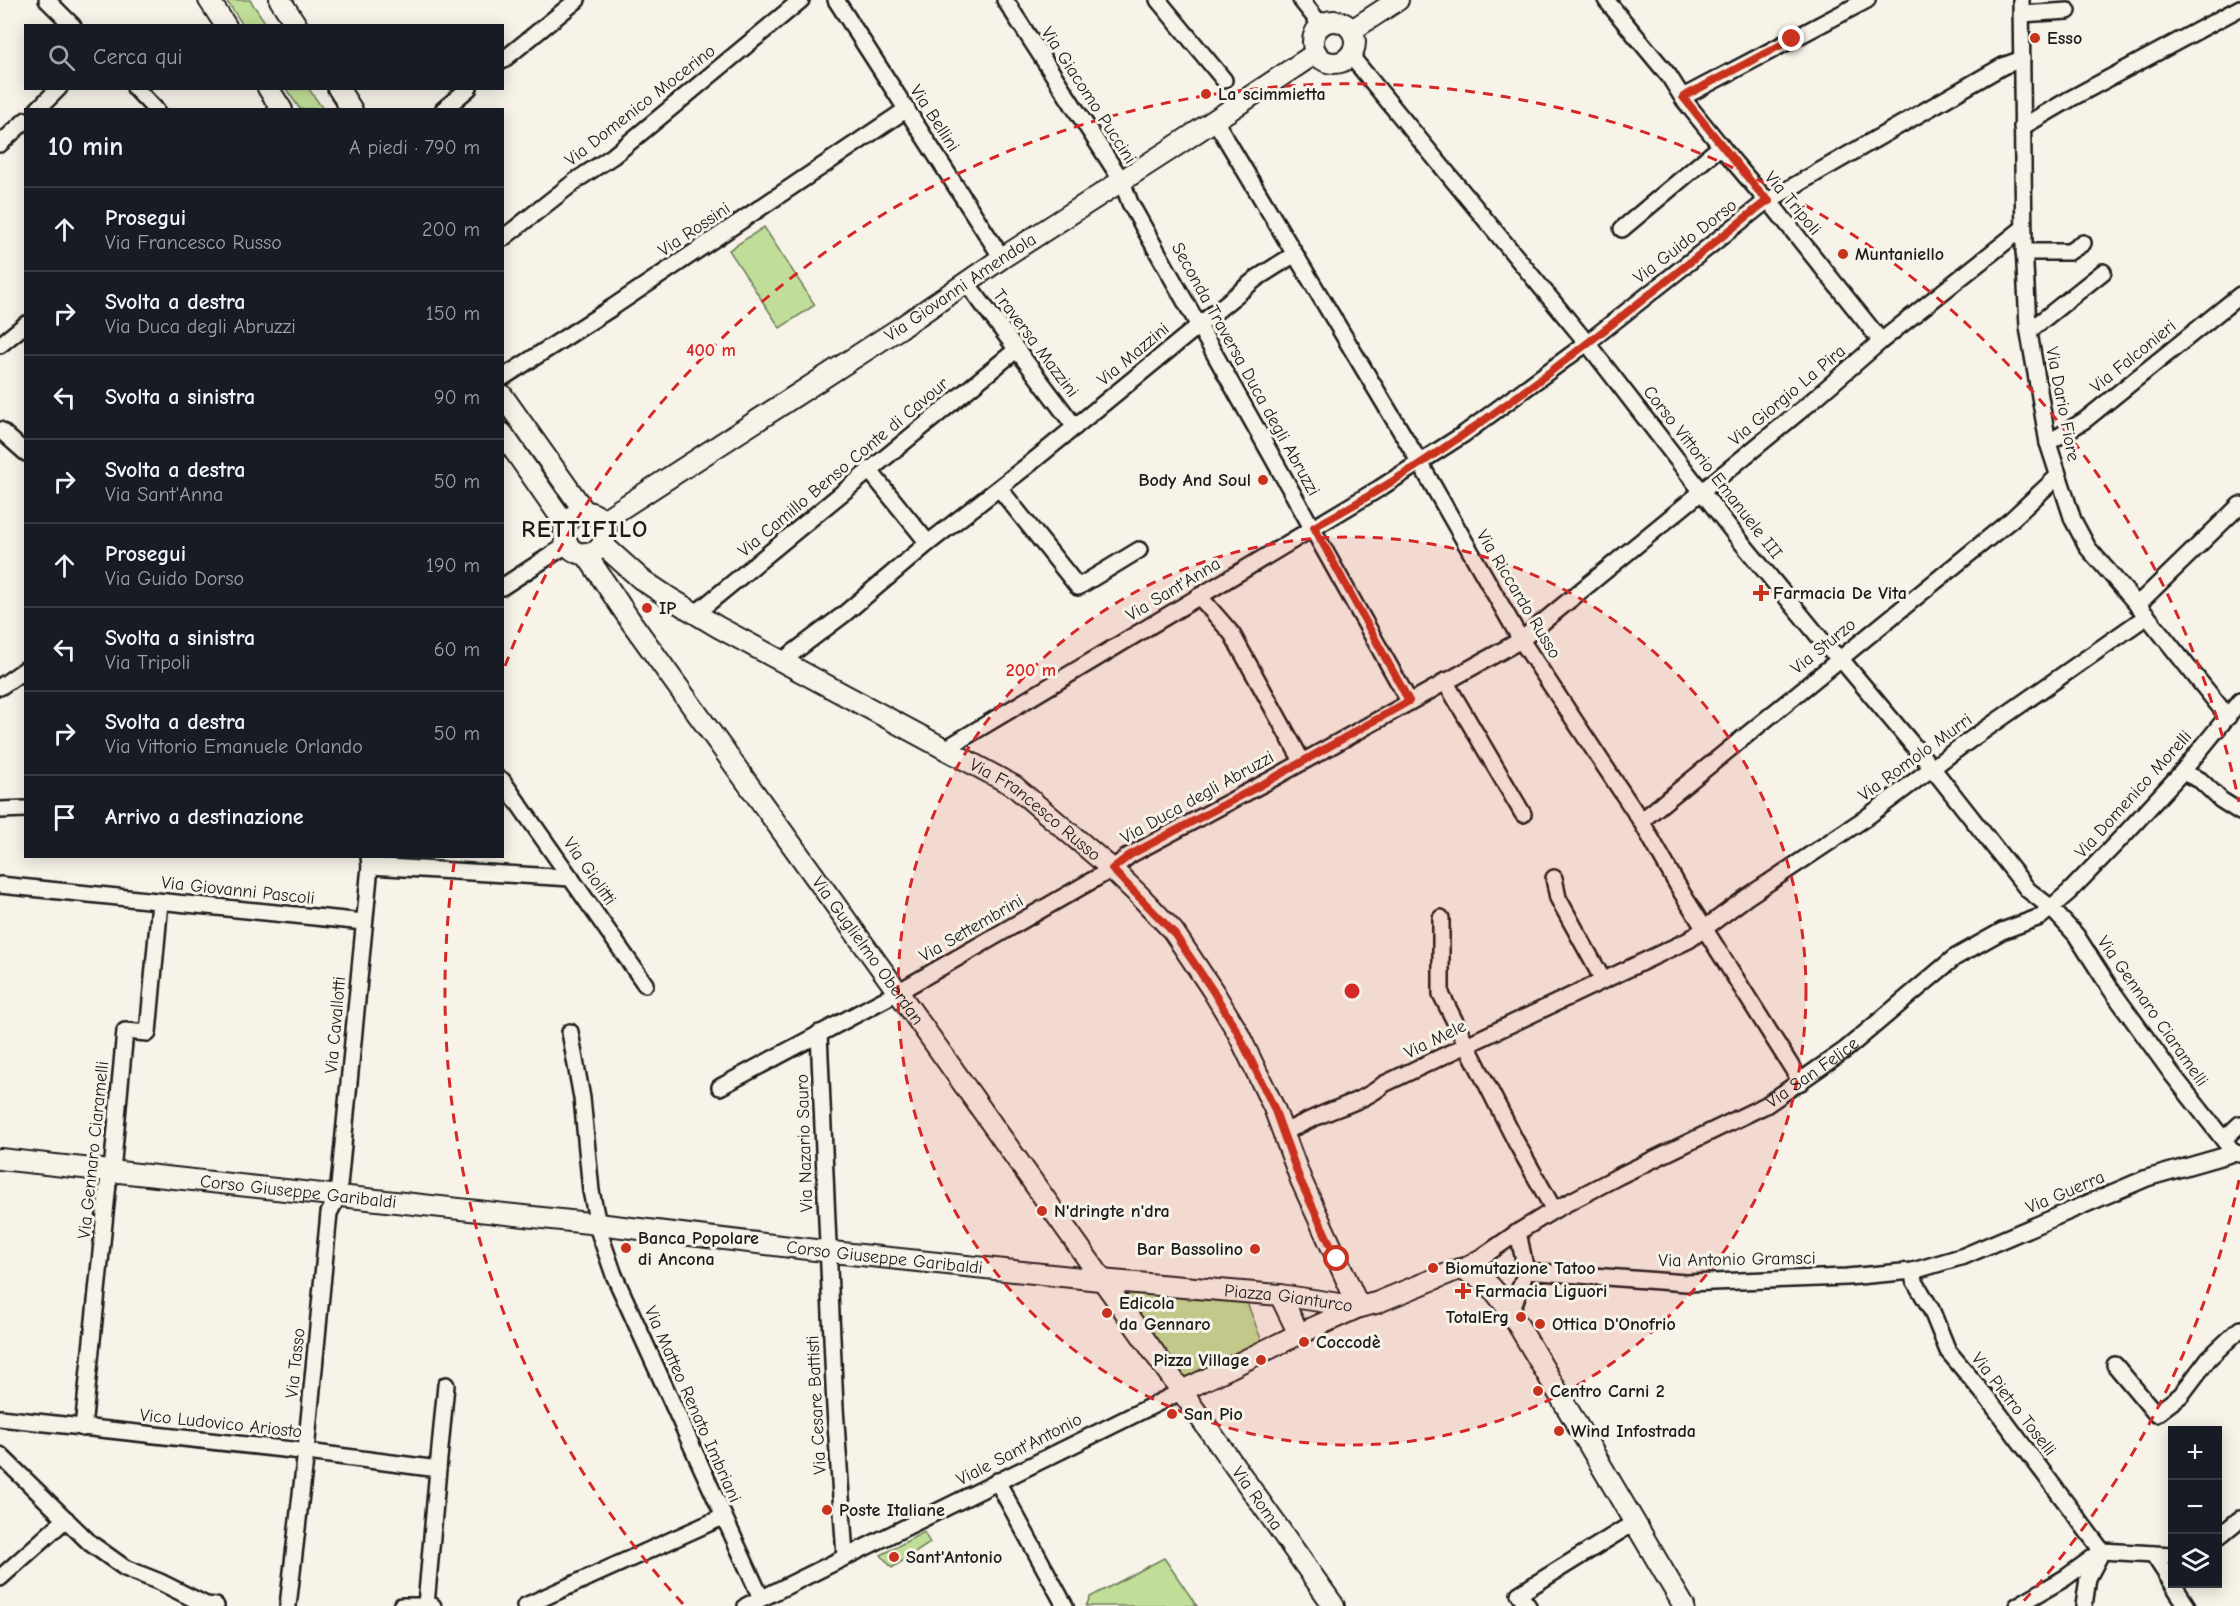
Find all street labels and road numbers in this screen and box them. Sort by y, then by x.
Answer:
street label: Via Giacomo Puccini [1037,23,1141,168]
street label: Via Domenico Mocerino [561,40,720,171]
street label: Via Bellini [905,81,964,156]
street label: Via Tripoli [1760,167,1825,239]
street label: Via Guido Dorso [1630,195,1741,288]
street label: Via Rossini [654,198,734,261]
street label: Via Giovanni Amendola [881,229,1040,346]
street label: Seconda Traversa Duca degli Abruzzi [1167,239,1324,500]
street label: Traversa Mazzini [988,285,1083,401]
street label: Via Falconieri [2086,315,2180,397]
street label: Via Mazzini [1093,318,1173,390]
street label: Via Giorgio La Pira [1725,341,1850,450]
street label: Via Dario Fiore [2041,345,2084,463]
street label: Via Camillo Benso Conte di Cavour [734,373,953,562]
street label: Corso Vittorio Emanuele III [1639,382,1787,563]
street label: Via Riccardo Russo [1472,526,1565,662]
street label: Via Sant'Anna [1122,553,1224,626]
street label: Via Sturzo [1787,614,1860,679]
street label: Via Romolo Murri [1854,709,1976,806]
street label: Via Domenico Morelli [2071,726,2196,862]
street label: Via Duca degli Abruzzi [1117,747,1277,848]
street label: Via Francesco Russo [966,754,1105,866]
street label: Via Giolitti [559,833,621,909]
street label: Via Giovanni Pascoli [160,872,316,909]
street label: Via Guglielmo Oberdan [807,872,928,1029]
street label: Via Settembrini [916,890,1027,967]
street label: Via Gennaro Ciaramelli [2093,932,2212,1091]
street label: Via Cavallotti [321,976,350,1074]
street label: Via Mele [1401,1016,1470,1063]
street label: Via San Felice [1762,1033,1863,1113]
street label: Via Gennaro Ciaramelli [74,1060,113,1240]
street label: Via Nazario Sauro [792,1073,817,1213]
street label: Via Guerra [2023,1167,2108,1218]
street label: Corso Giuseppe Garibaldi [199,1171,398,1213]
street label: Corso Giuseppe Garibaldi [785,1237,984,1279]
street label: Via Antonio Gramsci [1658,1248,1816,1271]
street label: Piazza Gianturco [1223,1280,1354,1317]
street label: Via Matteo Renato Imbriani [640,1303,745,1506]
street label: Via Tasso [281,1327,310,1399]
street label: Via Cesare Battisti [802,1335,831,1475]
street label: Via Pietro Toselli [1967,1348,2060,1460]
street label: Vico Ludovico Ariosto [139,1405,303,1442]
street label: Viale Sant'Antonio [953,1409,1085,1490]
street label: Via Roma [1227,1462,1287,1534]

